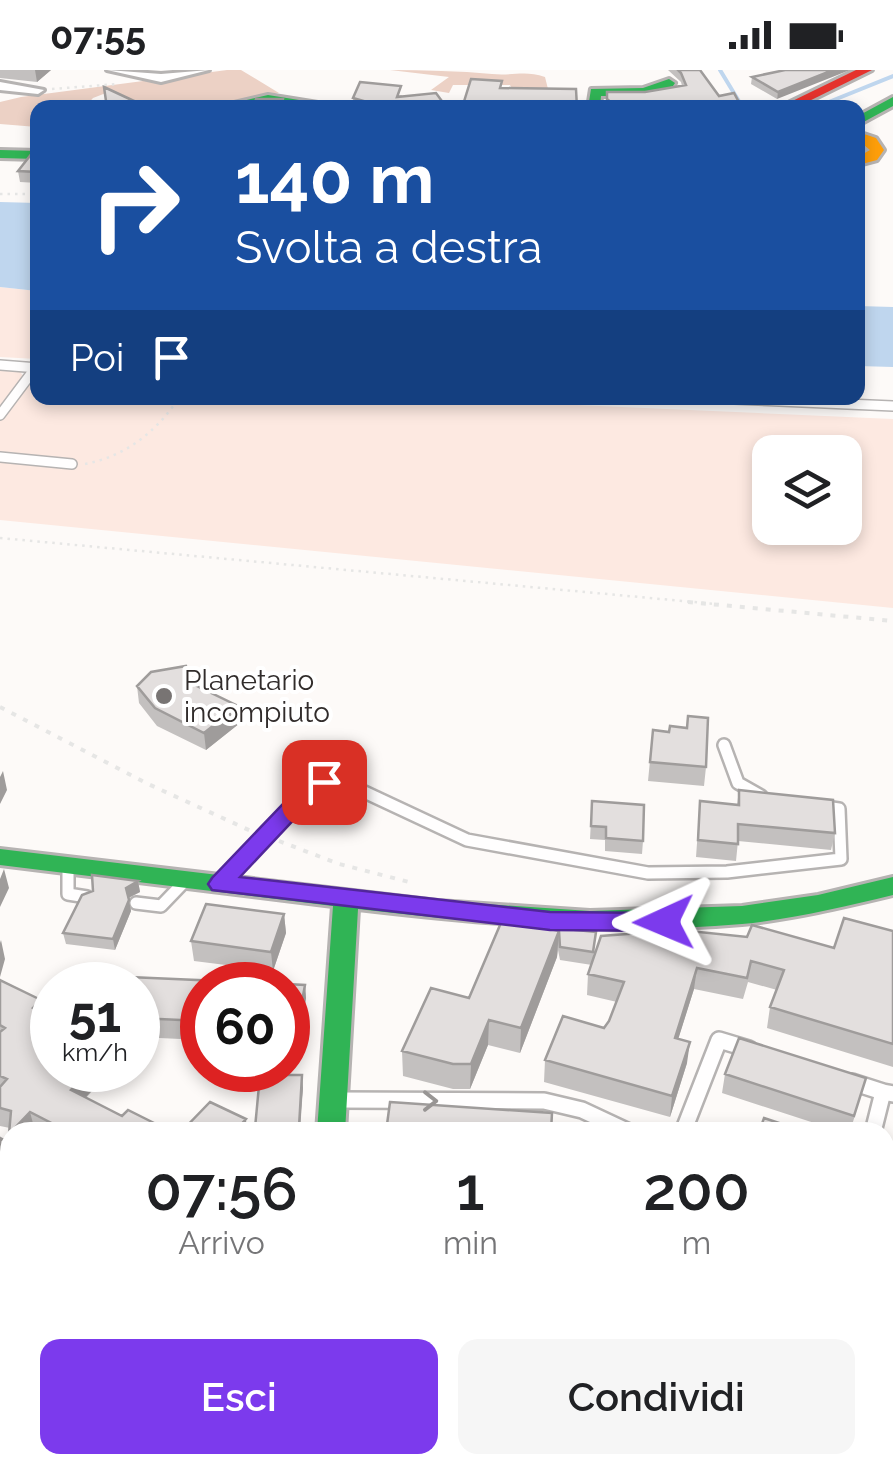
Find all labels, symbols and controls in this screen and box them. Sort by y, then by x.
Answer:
text: 07:55 [50,13,146,58]
text: 140 m [235,137,435,219]
icon: right [70,140,200,270]
text: Svolta a destra [235,221,542,274]
icon: arrive [144,330,199,385]
text: Poi [70,335,124,380]
map controls [752,435,862,545]
button: layers [752,435,862,545]
place label: Planetario incompiuto [184,664,330,729]
marker: Planetario incompiuto [153,685,175,707]
pin [282,740,367,825]
icon: arrive [297,755,352,810]
position arrow [612,870,716,974]
speed limit sign: 60 [180,962,310,1092]
text: 51 [69,985,121,1044]
text: km/h [62,1037,128,1067]
one-way arrow [424,1090,439,1112]
text: 07:56 [145,1154,298,1224]
text: 1 [456,1154,485,1224]
text: 200 [643,1154,750,1224]
text: Arrivo [178,1224,265,1261]
text: min [443,1224,498,1261]
text: m [682,1224,711,1261]
button: Esci [40,1339,438,1454]
button: Condividi [458,1339,855,1454]

